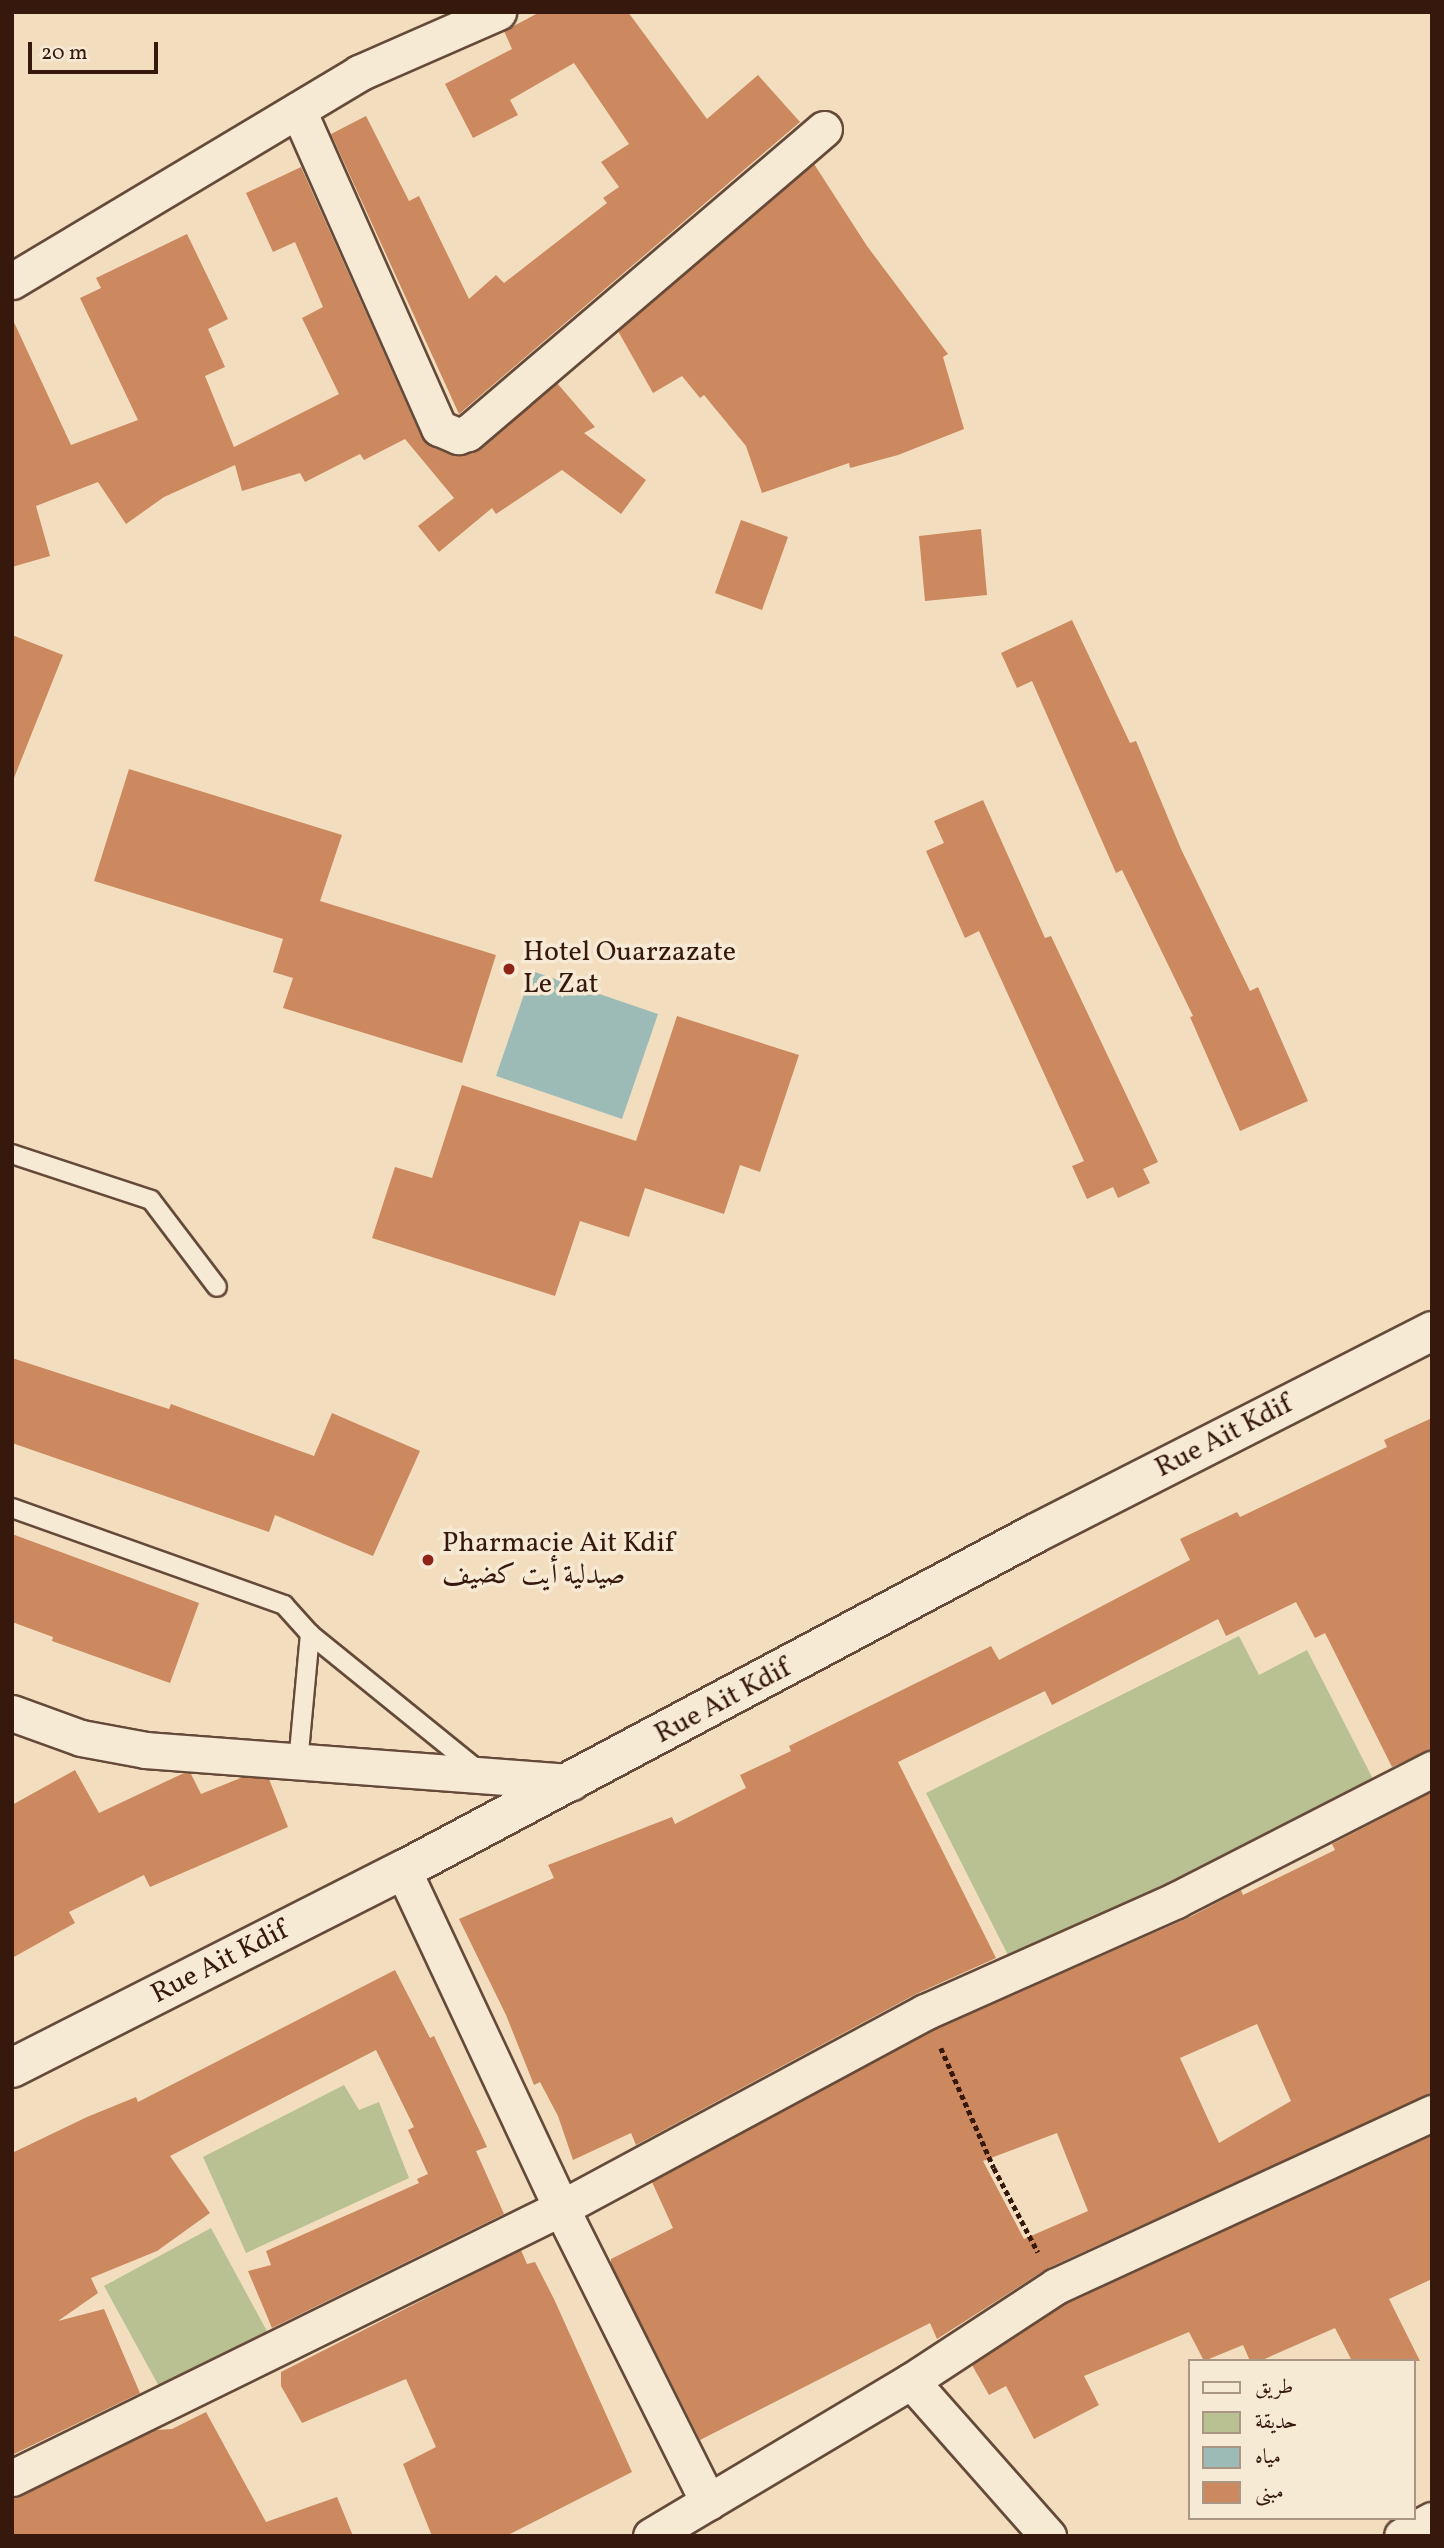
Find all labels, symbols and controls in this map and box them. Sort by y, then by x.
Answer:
scale bar [32,28,161,72]
text: 20 m [41,39,87,68]
place label: Hotel Ouarzazate Le Zat [523,936,736,1002]
marker: Hotel Ouarzazate Le Zat [501,961,517,977]
street label: Rue Ait Kdif [1150,1388,1298,1486]
place label: Pharmacie Ait Kdif صيدلية أيت كضيف [442,1527,674,1593]
marker: Pharmacie Ait Kdif صيدلية أيت كضيف [420,1552,436,1568]
street label: Rue Ait Kdif [649,1652,797,1752]
street label: Rue Ait Kdif [146,1914,294,2012]
legend [1188,2359,1416,2520]
text: طريق [1255,2373,1293,2402]
text: حديقة [1255,2408,1298,2437]
text: مياه [1255,2443,1281,2472]
text: مبنى [1255,2478,1284,2507]

